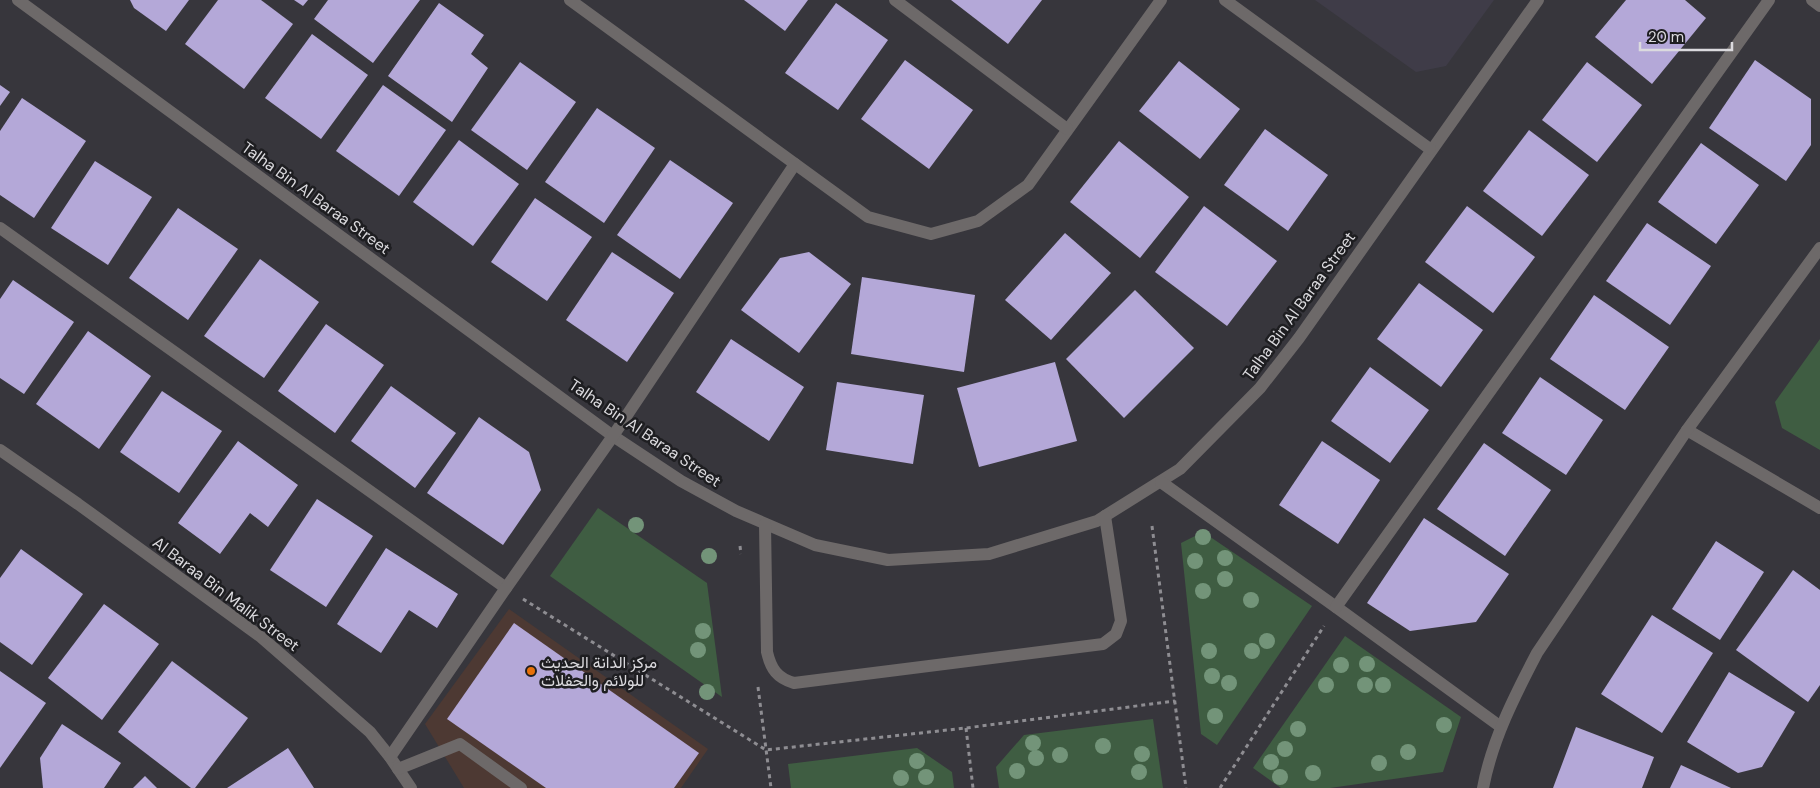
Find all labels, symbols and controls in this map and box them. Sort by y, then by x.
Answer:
scale bar [1640,20,1732,52]
text: 20 m [1648,27,1684,47]
street label: Talha Bin Al Baraa Street [237,137,395,259]
street label: Talha Bin Al Baraa Street [1238,227,1360,385]
street label: Talha Bin Al Baraa Street [565,374,725,492]
street label: Al Baraa Bin Malik Street [148,532,304,656]
place label: مركز الدانة الحديث للولائم والحفلات [541,652,657,691]
marker: مركز الدانة الحديث للولائم والحفلات [525,665,537,677]

